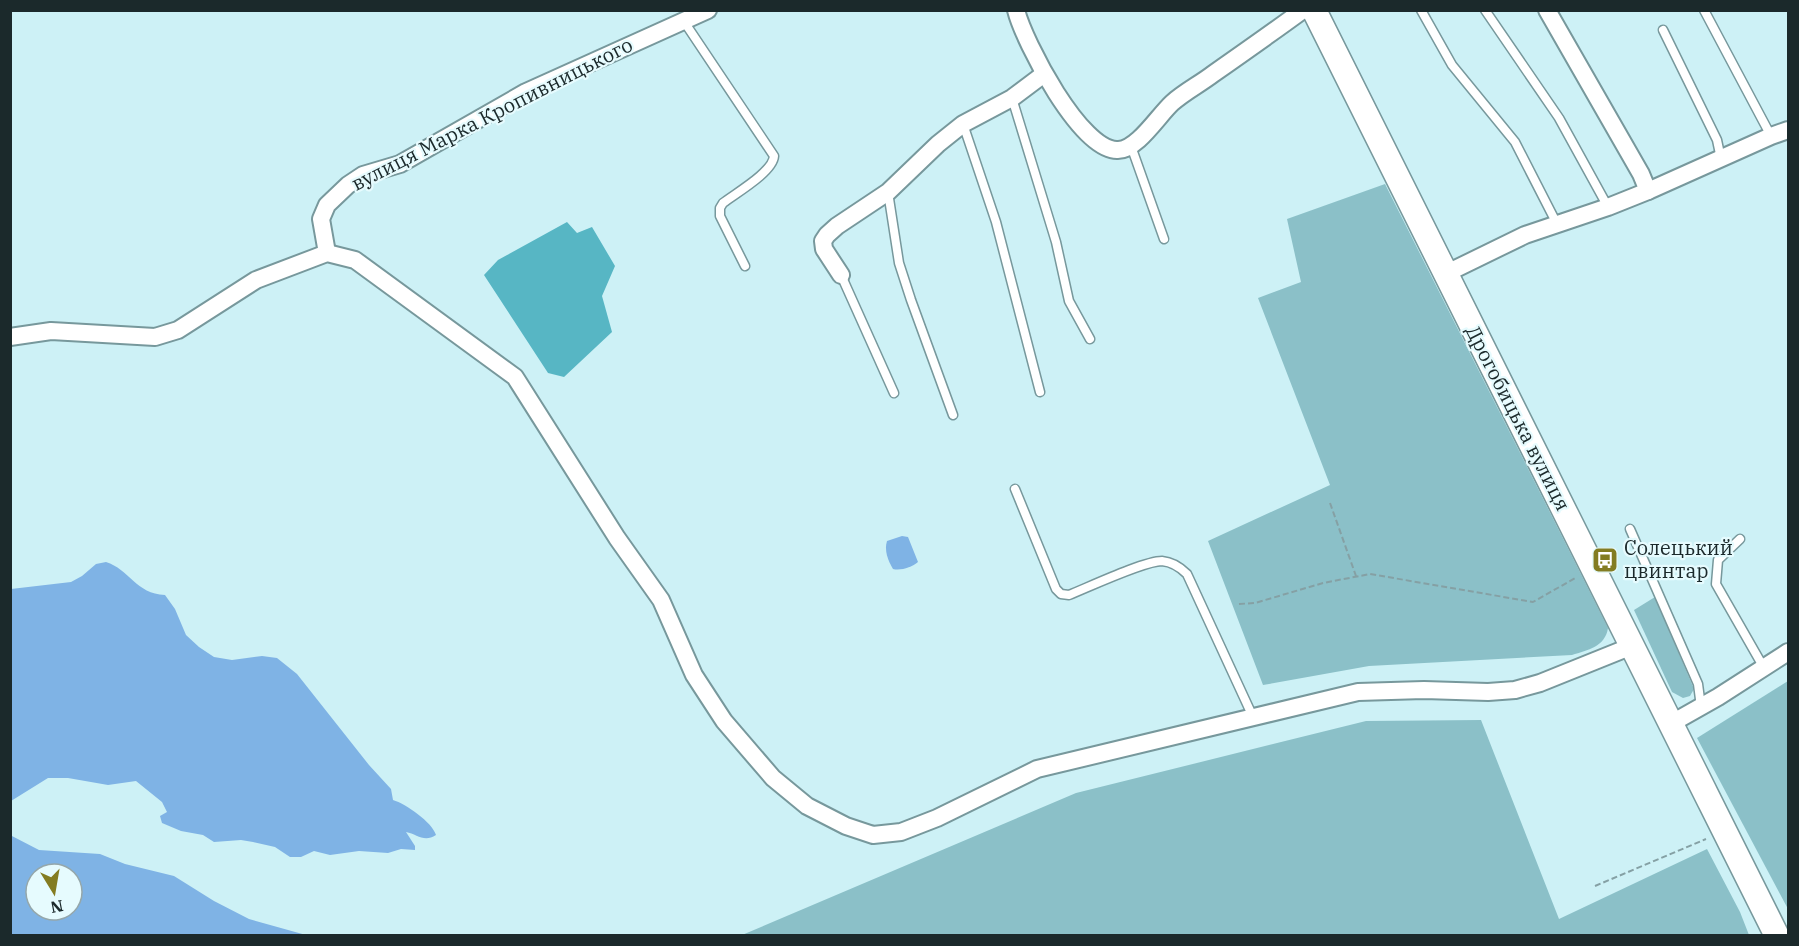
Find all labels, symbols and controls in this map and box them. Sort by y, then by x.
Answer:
street label: вулиця Марка Кропивницького [346,31,637,197]
street label: Дрогобицька вулиця [1460,320,1577,515]
place label: Солецький цвинтар [1624,534,1733,584]
bus stop icon: Солецький цвинтар [1590,545,1620,575]
north arrow [24,862,84,922]
text: N [49,896,65,918]

